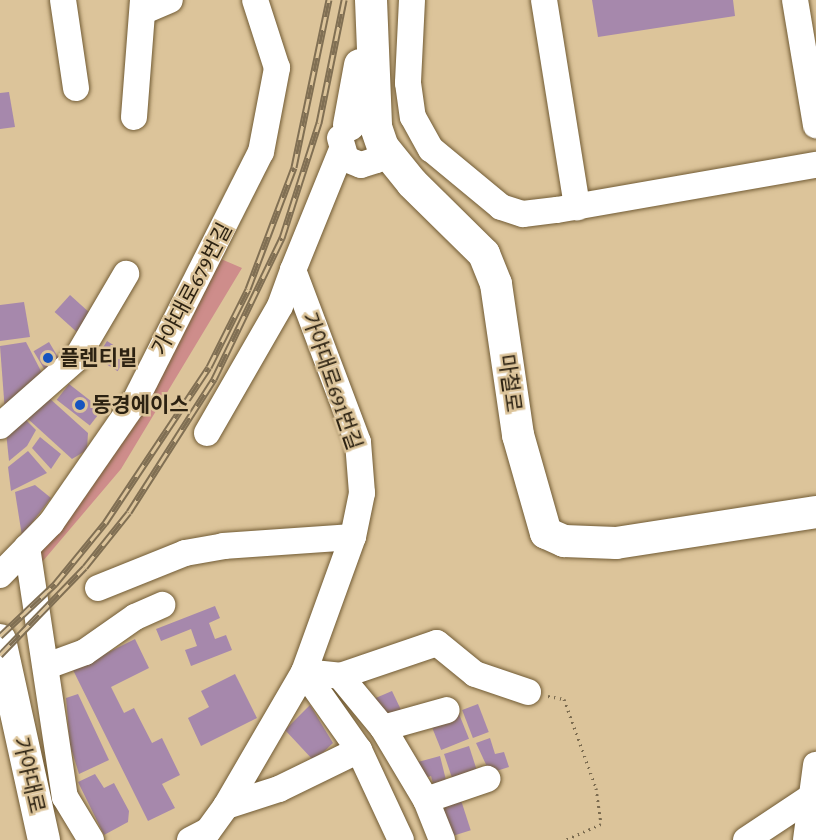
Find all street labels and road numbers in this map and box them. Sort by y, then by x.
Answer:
street label: 가야대로679번길 [147,219,237,359]
street label: 가야대로691번길 [297,309,367,453]
street label: 마철로 [493,353,527,413]
street label: 가야대로 [8,735,50,815]

